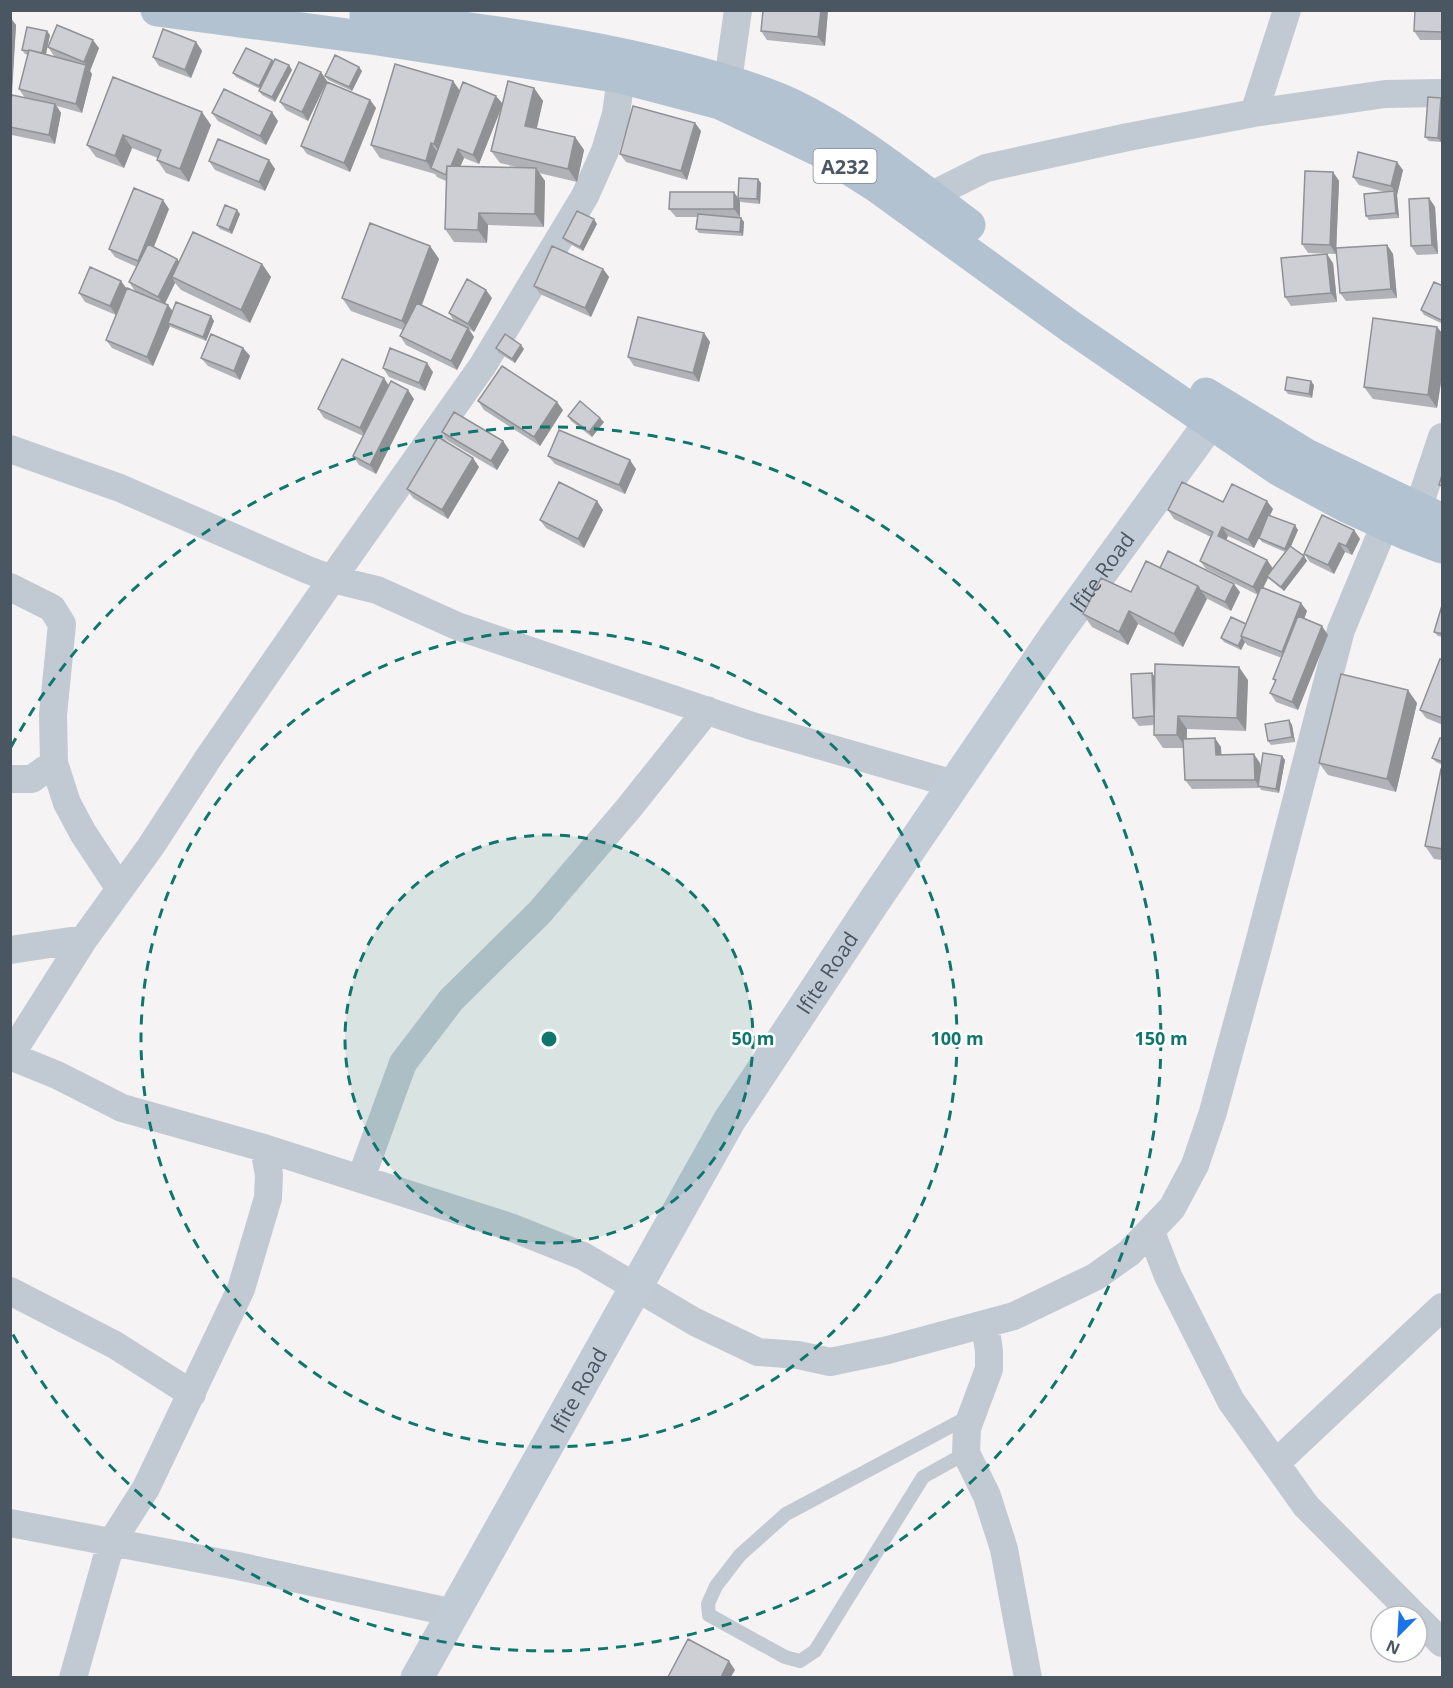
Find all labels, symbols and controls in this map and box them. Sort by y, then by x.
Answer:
road number: A232 [814,149,876,183]
street label: Ifite Road [1063,526,1140,618]
street label: Ifite Road [790,926,864,1019]
text: 50 m [732,1026,774,1050]
text: 100 m [930,1026,984,1050]
text: 150 m [1134,1026,1188,1050]
centre of rings [539,1029,559,1049]
street label: Ifite Road [543,1343,613,1438]
north arrow [1369,1604,1429,1664]
text: N [1382,1635,1403,1660]

